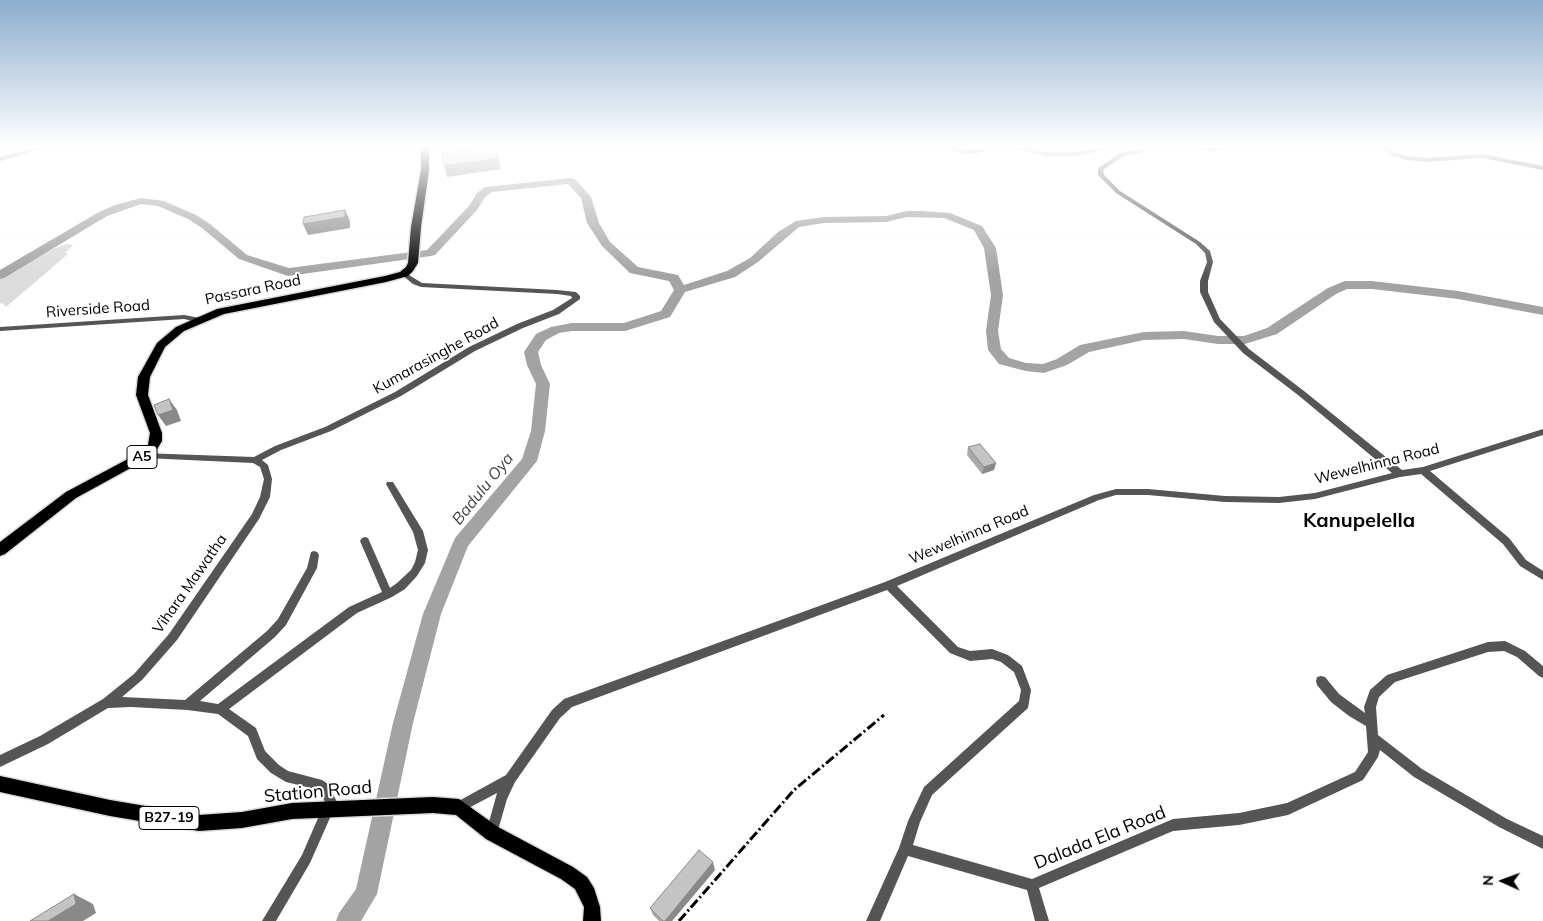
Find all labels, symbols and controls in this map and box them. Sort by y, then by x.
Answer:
street label: Passara Road [204,271,302,309]
street label: Riverside Road [45,296,151,322]
street label: Kumarasinghe Road [370,314,502,398]
street label: Wewelhinna Road [1313,440,1441,488]
road number: A5 [127,446,157,468]
water label: Badulu Oya [448,449,518,529]
street label: Wewelhinna Road [907,502,1031,568]
district label: Kanupelella [1303,509,1415,533]
street label: Vihara Mawatha [149,531,231,637]
street label: Station Road [263,777,373,807]
street label: Dalada Ela Road [1031,802,1169,874]
road number: B27-19 [139,806,199,830]
north arrow [1478,856,1528,906]
text: N [1479,875,1497,886]

